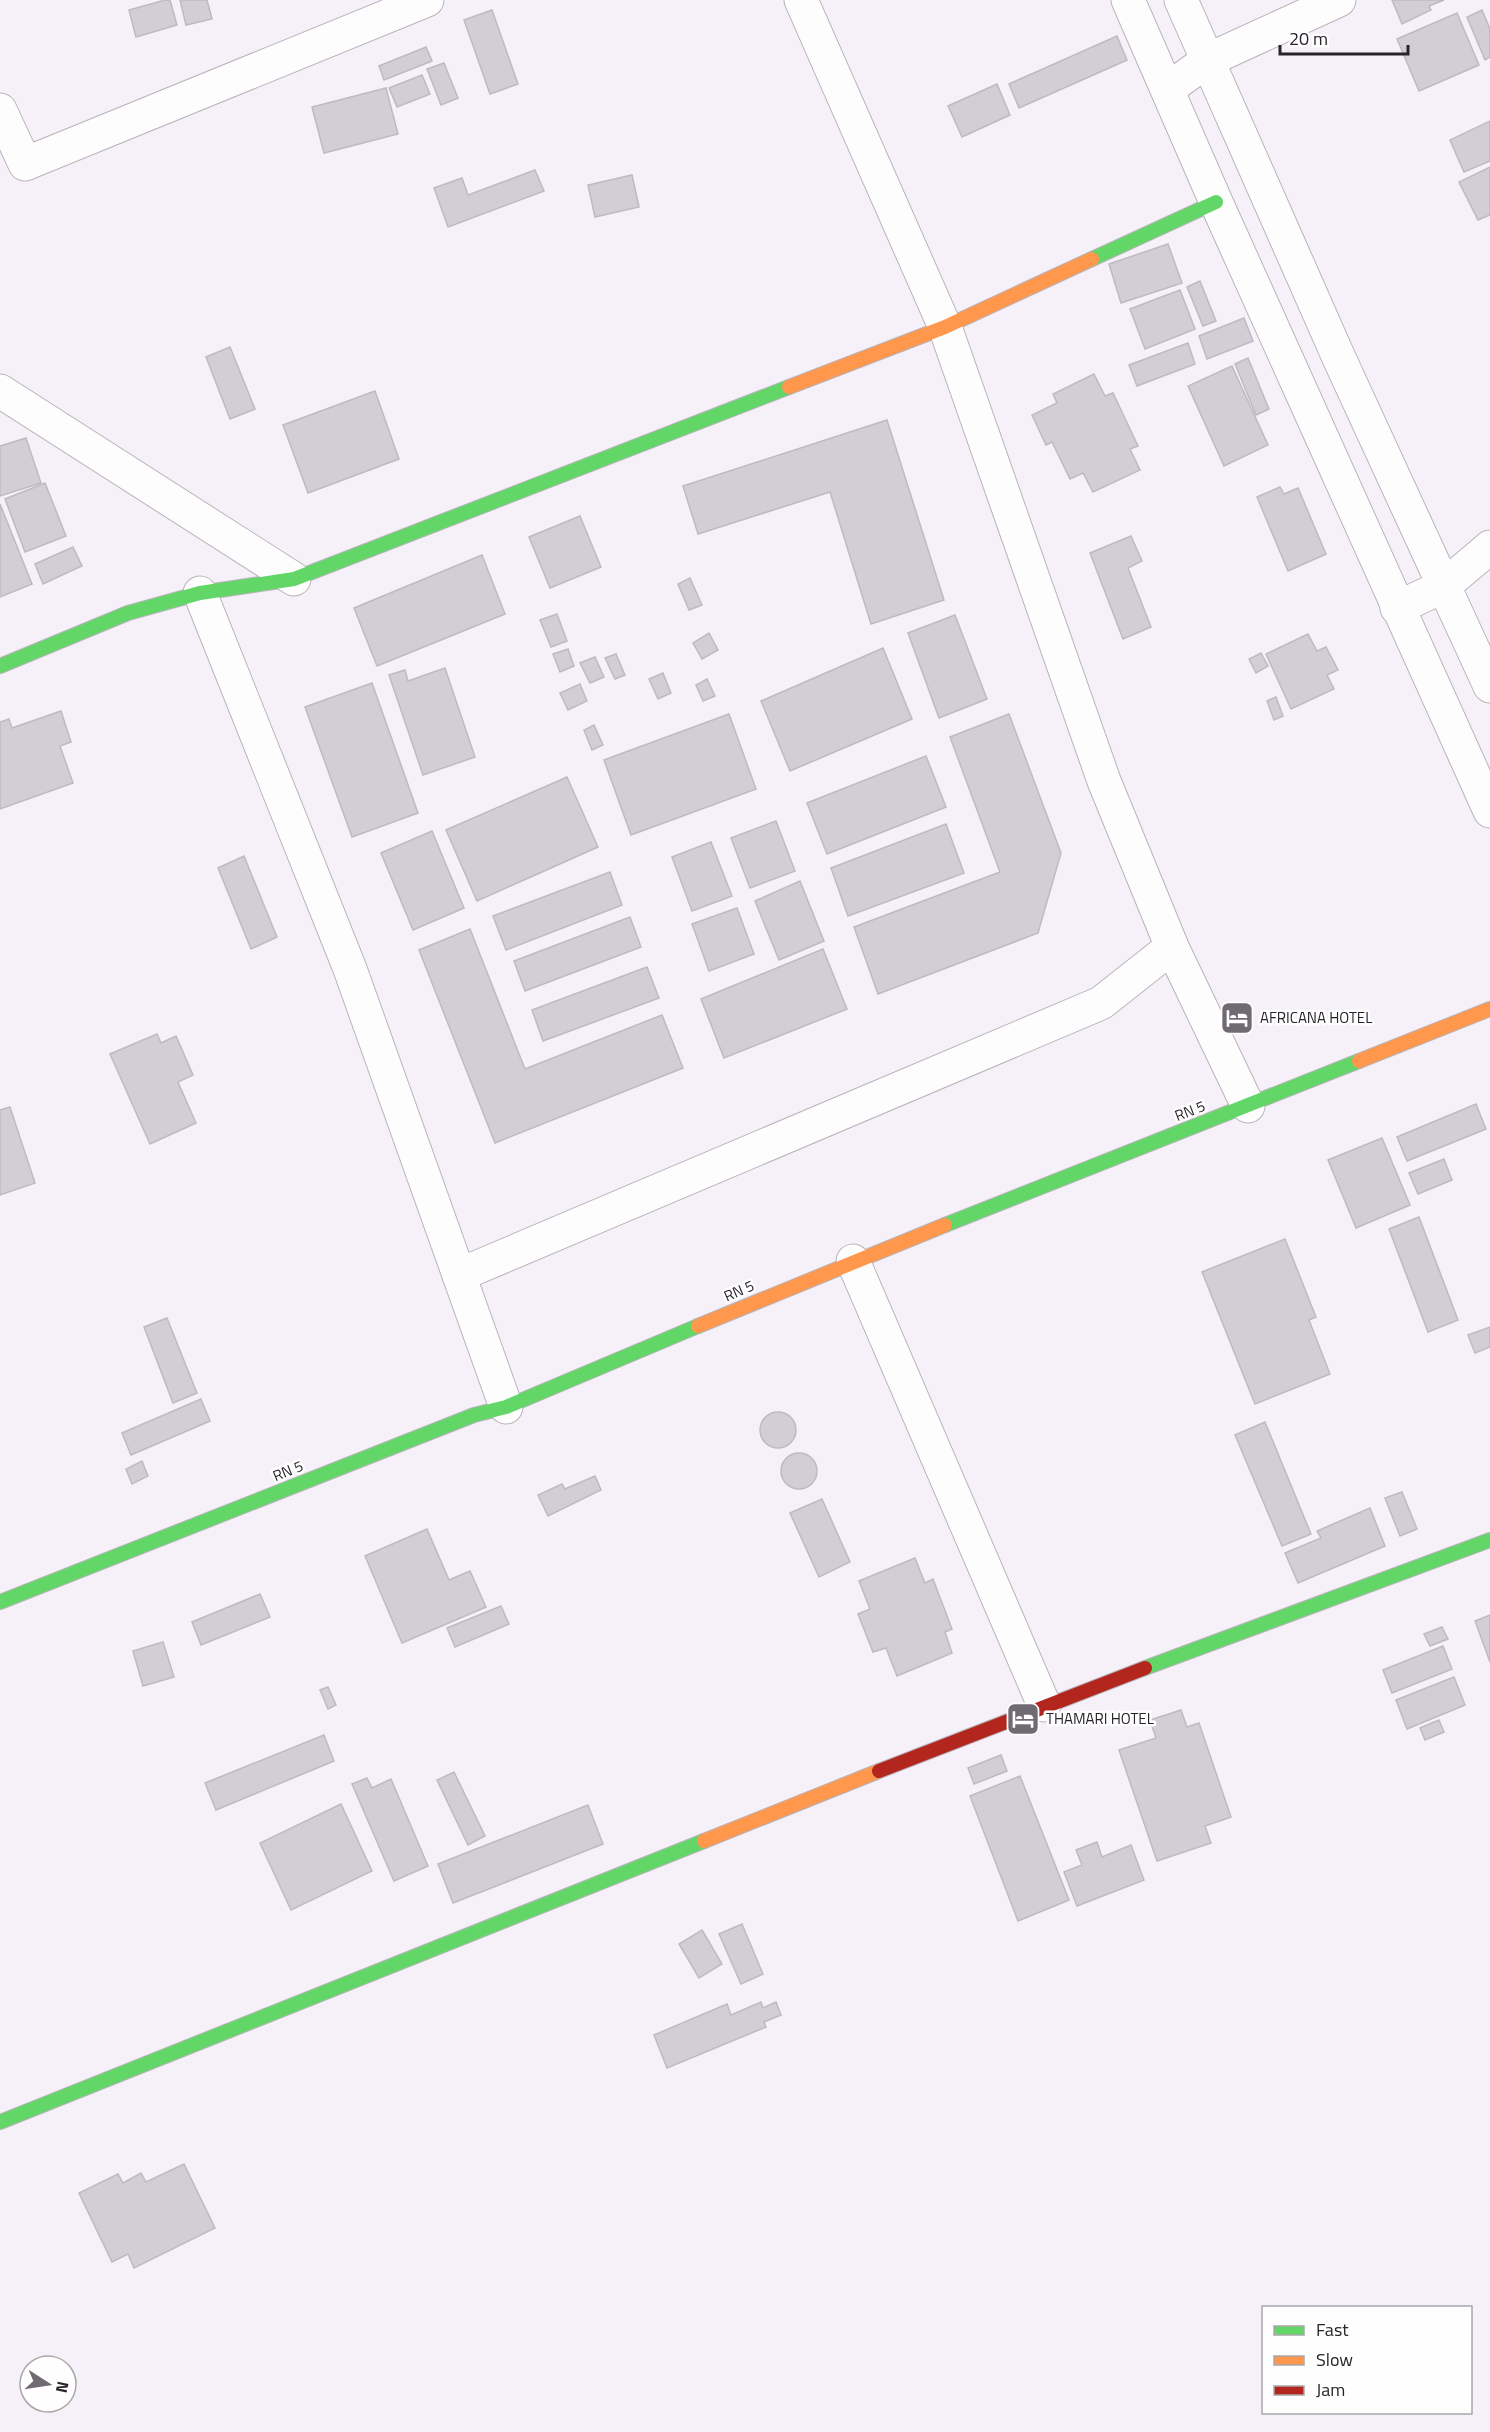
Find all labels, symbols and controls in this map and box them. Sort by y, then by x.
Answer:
scale bar [1280,18,1408,56]
text: 20 m [1289,25,1328,52]
hotel icon: AFRICANA HOTEL [1219,1000,1255,1036]
place label: AFRICANA HOTEL [1260,1006,1372,1029]
street label: RN 5 [1171,1094,1208,1127]
street label: RN 5 [720,1274,758,1307]
street label: RN 5 [269,1454,307,1487]
hotel icon: THAMARI HOTEL [1005,1701,1041,1737]
place label: THAMARI HOTEL [1046,1707,1154,1730]
legend [1262,2306,1472,2414]
text: Fast [1316,2316,1349,2343]
text: Slow [1316,2346,1353,2373]
north arrow [18,2354,78,2414]
text: Jam [1316,2376,1345,2403]
text: N [50,2379,76,2395]

